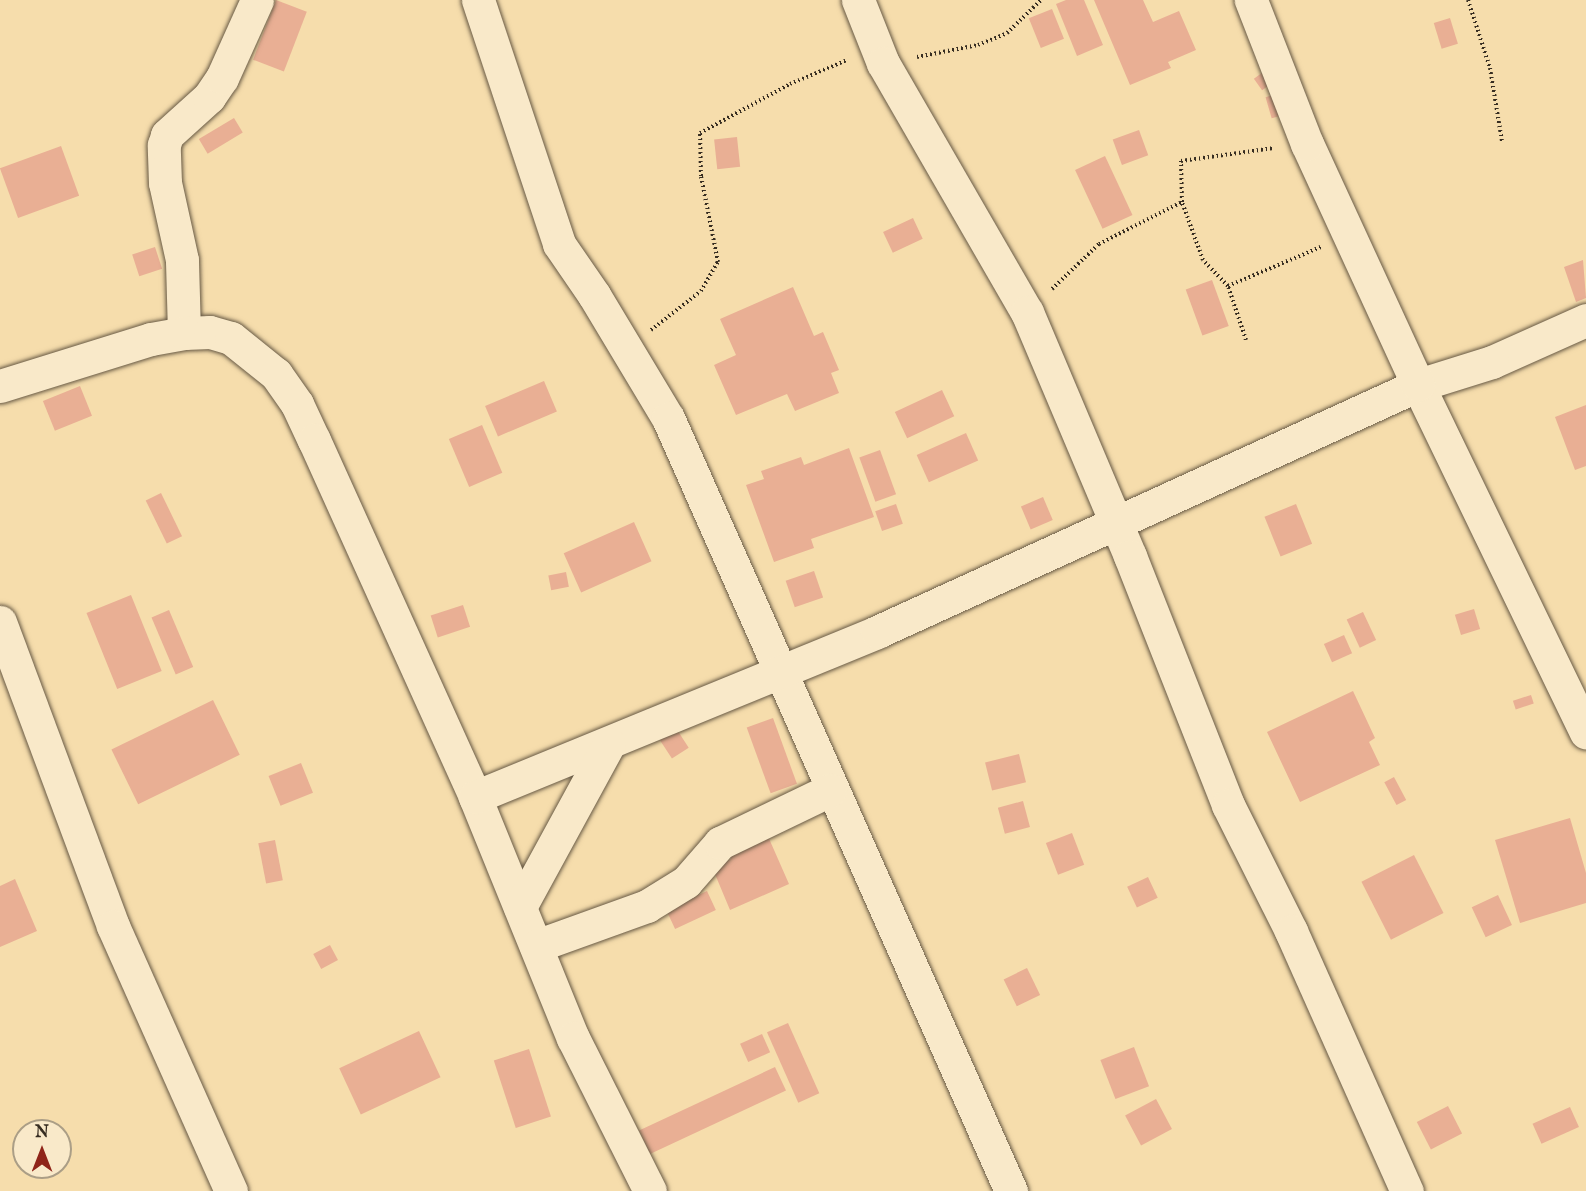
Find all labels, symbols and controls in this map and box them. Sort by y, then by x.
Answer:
north arrow [12,1119,72,1179]
text: N [35,1123,49,1143]

